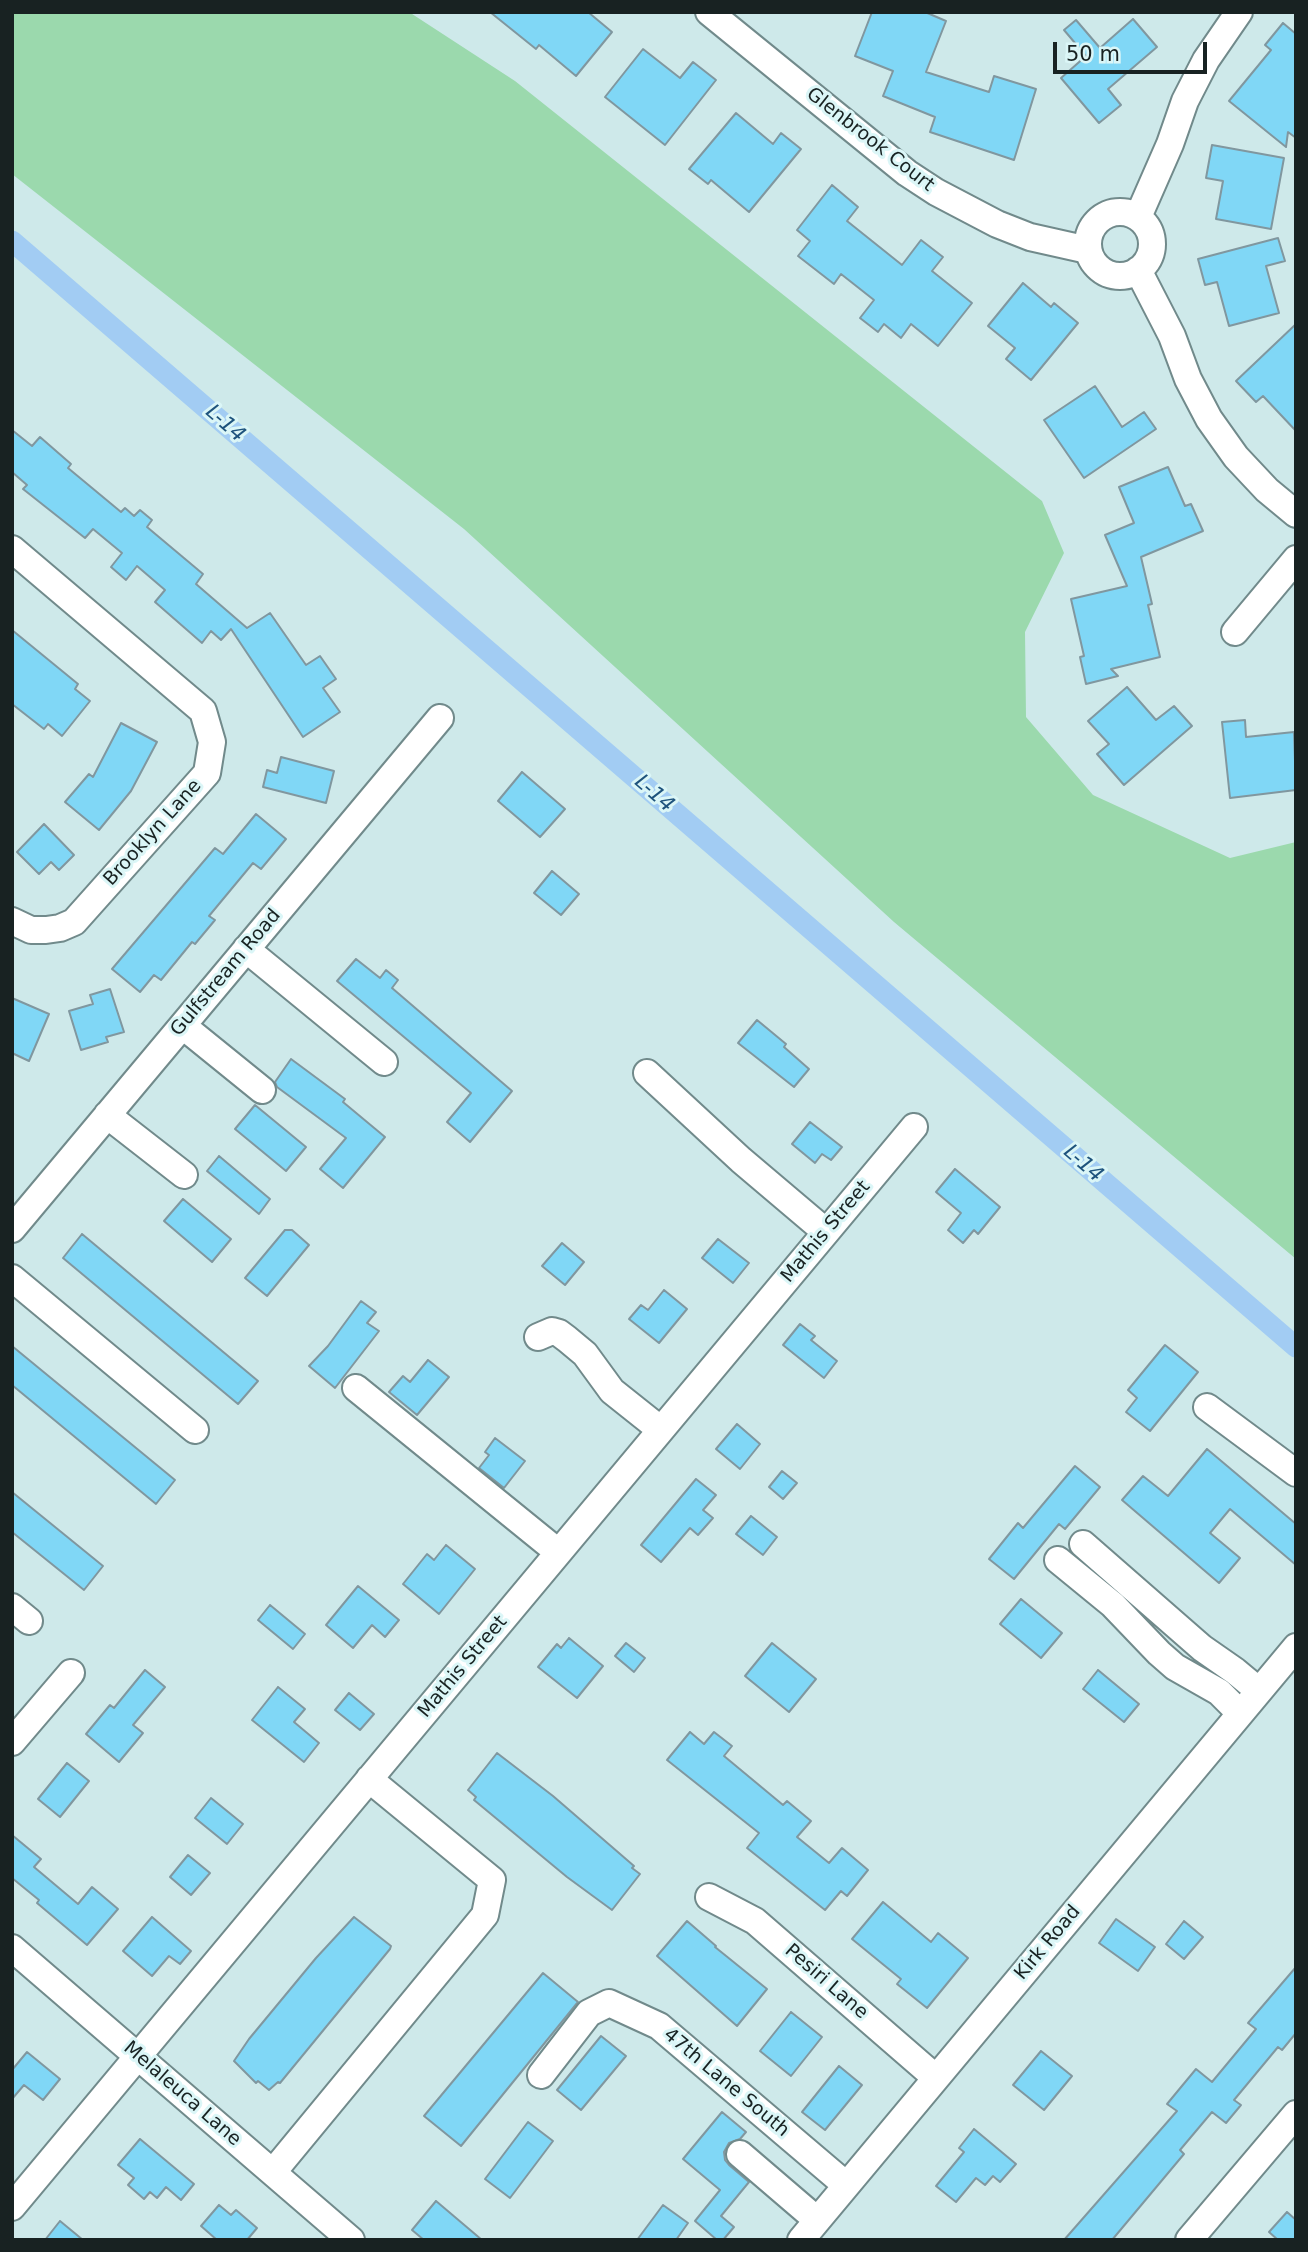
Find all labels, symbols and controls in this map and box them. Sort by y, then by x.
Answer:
scale bar [1056,28,1210,72]
text: 50 m [1066,42,1120,66]
street label: Glenbrook Court [802,83,938,197]
water label: L-14 [200,400,250,448]
water label: L-14 [629,770,679,818]
street label: Brooklyn Lane [99,775,207,891]
street label: Gulfstream Road [166,905,286,1041]
water label: L-14 [1058,1140,1108,1188]
street label: Mathis Street [777,1176,875,1288]
street label: Mathis Street [414,1611,512,1723]
street label: Kirk Road [1010,1901,1086,1985]
street label: Pesiri Lane [780,1940,872,2024]
street label: 47th Lane South [659,2024,793,2142]
street label: Melaleuca Lane [119,2037,245,2151]

